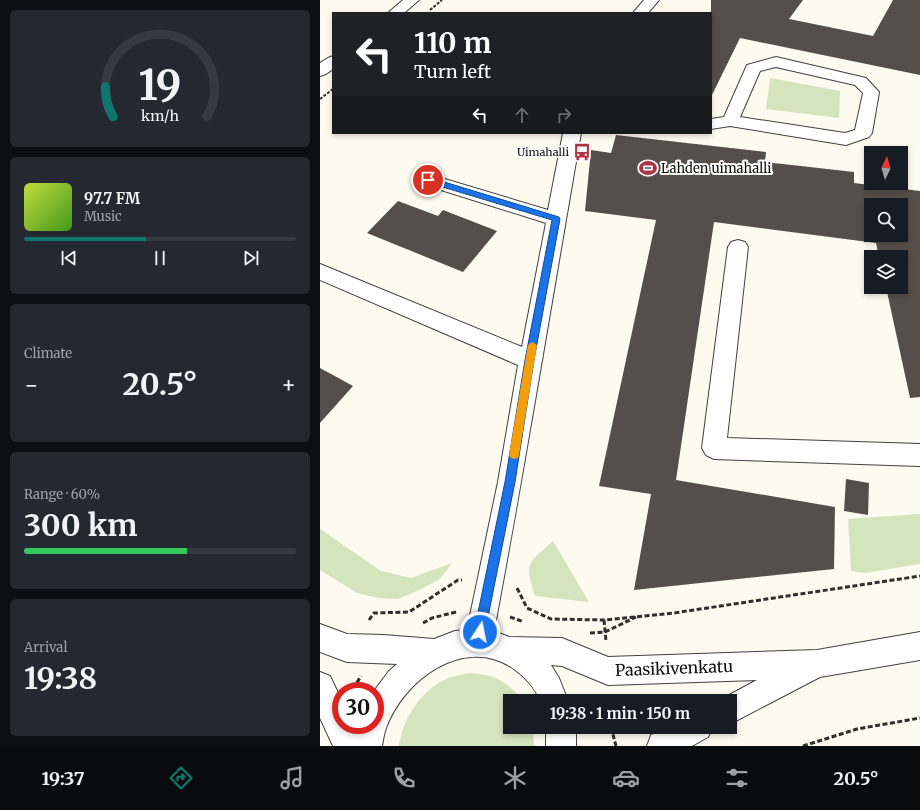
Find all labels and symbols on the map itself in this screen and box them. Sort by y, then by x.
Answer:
bus stop icon: Uimahalli [572,142,592,162]
place label: Uimahalli [517,145,569,159]
north arrow [864,146,908,190]
sports icon: Lahden uimahalli [638,158,658,178]
place label: Lahden uimahalli [661,160,771,177]
pin [411,163,445,197]
position arrow [459,611,501,653]
street label: Paasikivenkatu [615,656,733,680]
speed limit sign: 30 [332,682,384,734]

